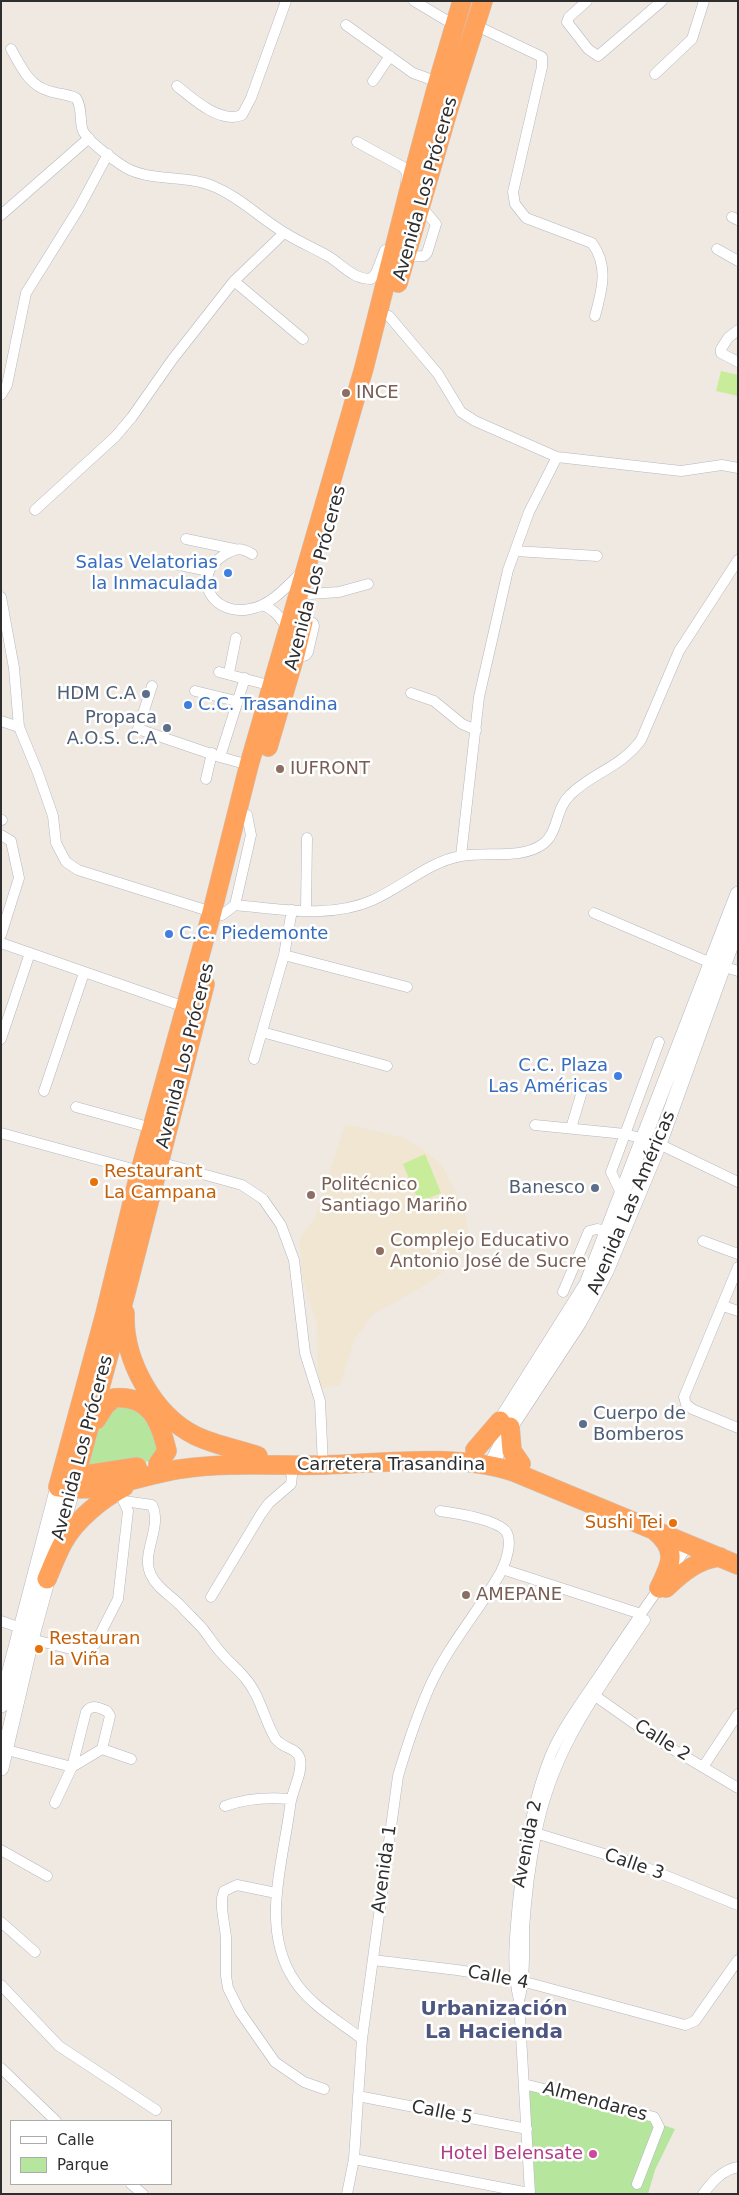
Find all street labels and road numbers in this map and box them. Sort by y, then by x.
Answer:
street label: Avenida Los Próceres [389,95,463,283]
street label: Avenida Los Próceres [281,483,351,673]
street label: Avenida Los Próceres [152,961,220,1151]
street label: Avenida Las Américas [584,1108,680,1298]
street label: Avenida Los Próceres [48,1353,118,1543]
street label: Carretera Trasandina [297,1454,485,1476]
street label: Calle 2 [630,1715,694,1767]
street label: Avenida 2 [509,1798,547,1890]
street label: Avenida 1 [368,1823,402,1915]
street label: Calle 3 [601,1845,667,1885]
street label: Calle 4 [466,1961,530,1995]
street label: Almendares [540,2078,650,2126]
street label: Calle 5 [410,2096,474,2130]

